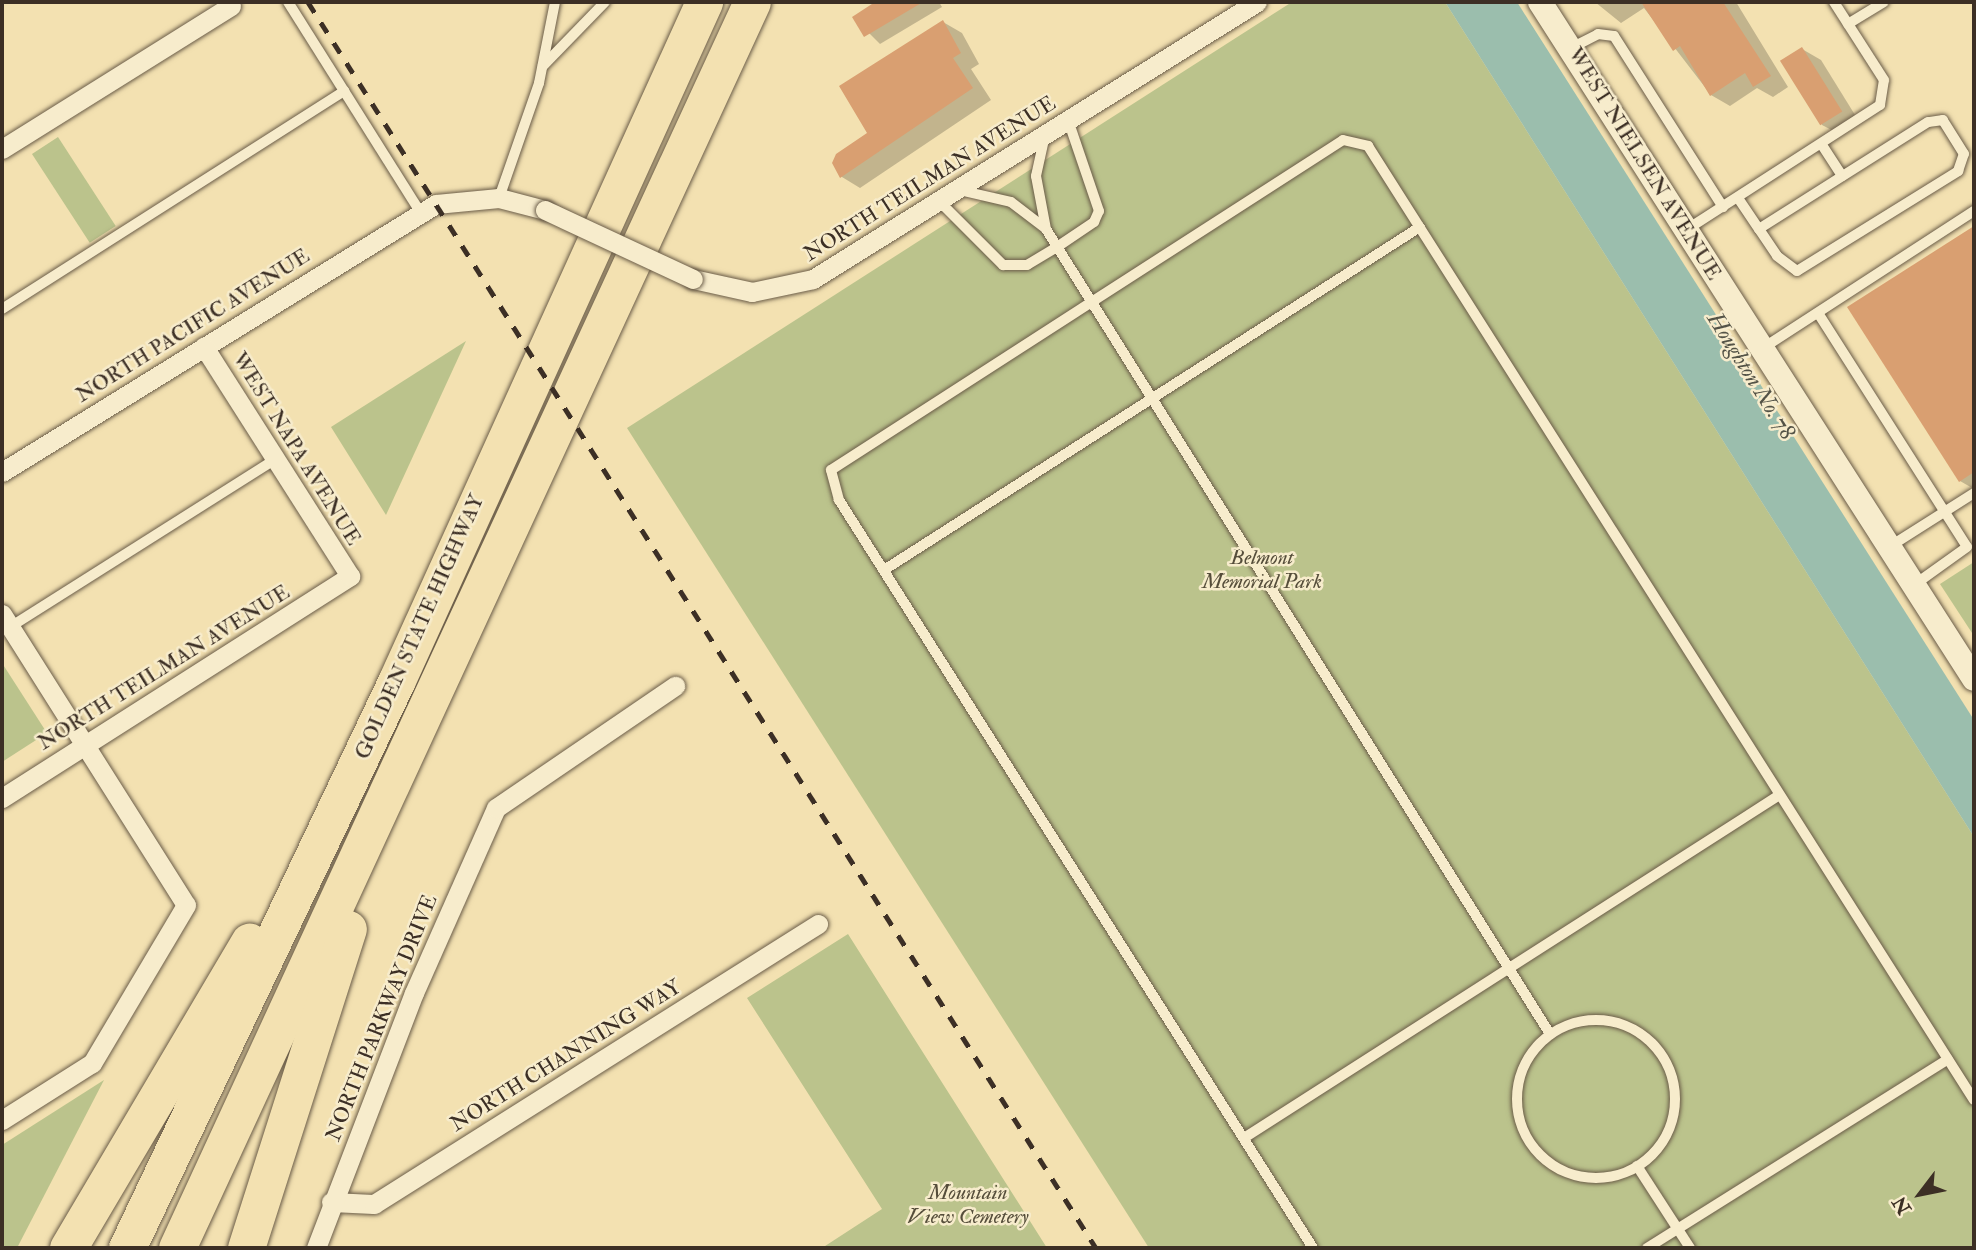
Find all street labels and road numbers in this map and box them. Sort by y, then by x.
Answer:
street label: WEST NIELSEN AVENUE [1562,43,1726,285]
street label: NORTH TEILMAN AVENUE [799,91,1061,267]
street label: NORTH PACIFIC AVENUE [72,244,314,408]
street label: WEST NAPA AVENUE [226,348,366,550]
street label: GOLDEN STATE HIGHWAY [350,491,490,763]
street label: NORTH TEILMAN AVENUE [33,580,295,756]
street label: NORTH PARKWAY DRIVE [321,891,443,1145]
street label: NORTH CHANNING WAY [446,975,686,1137]

